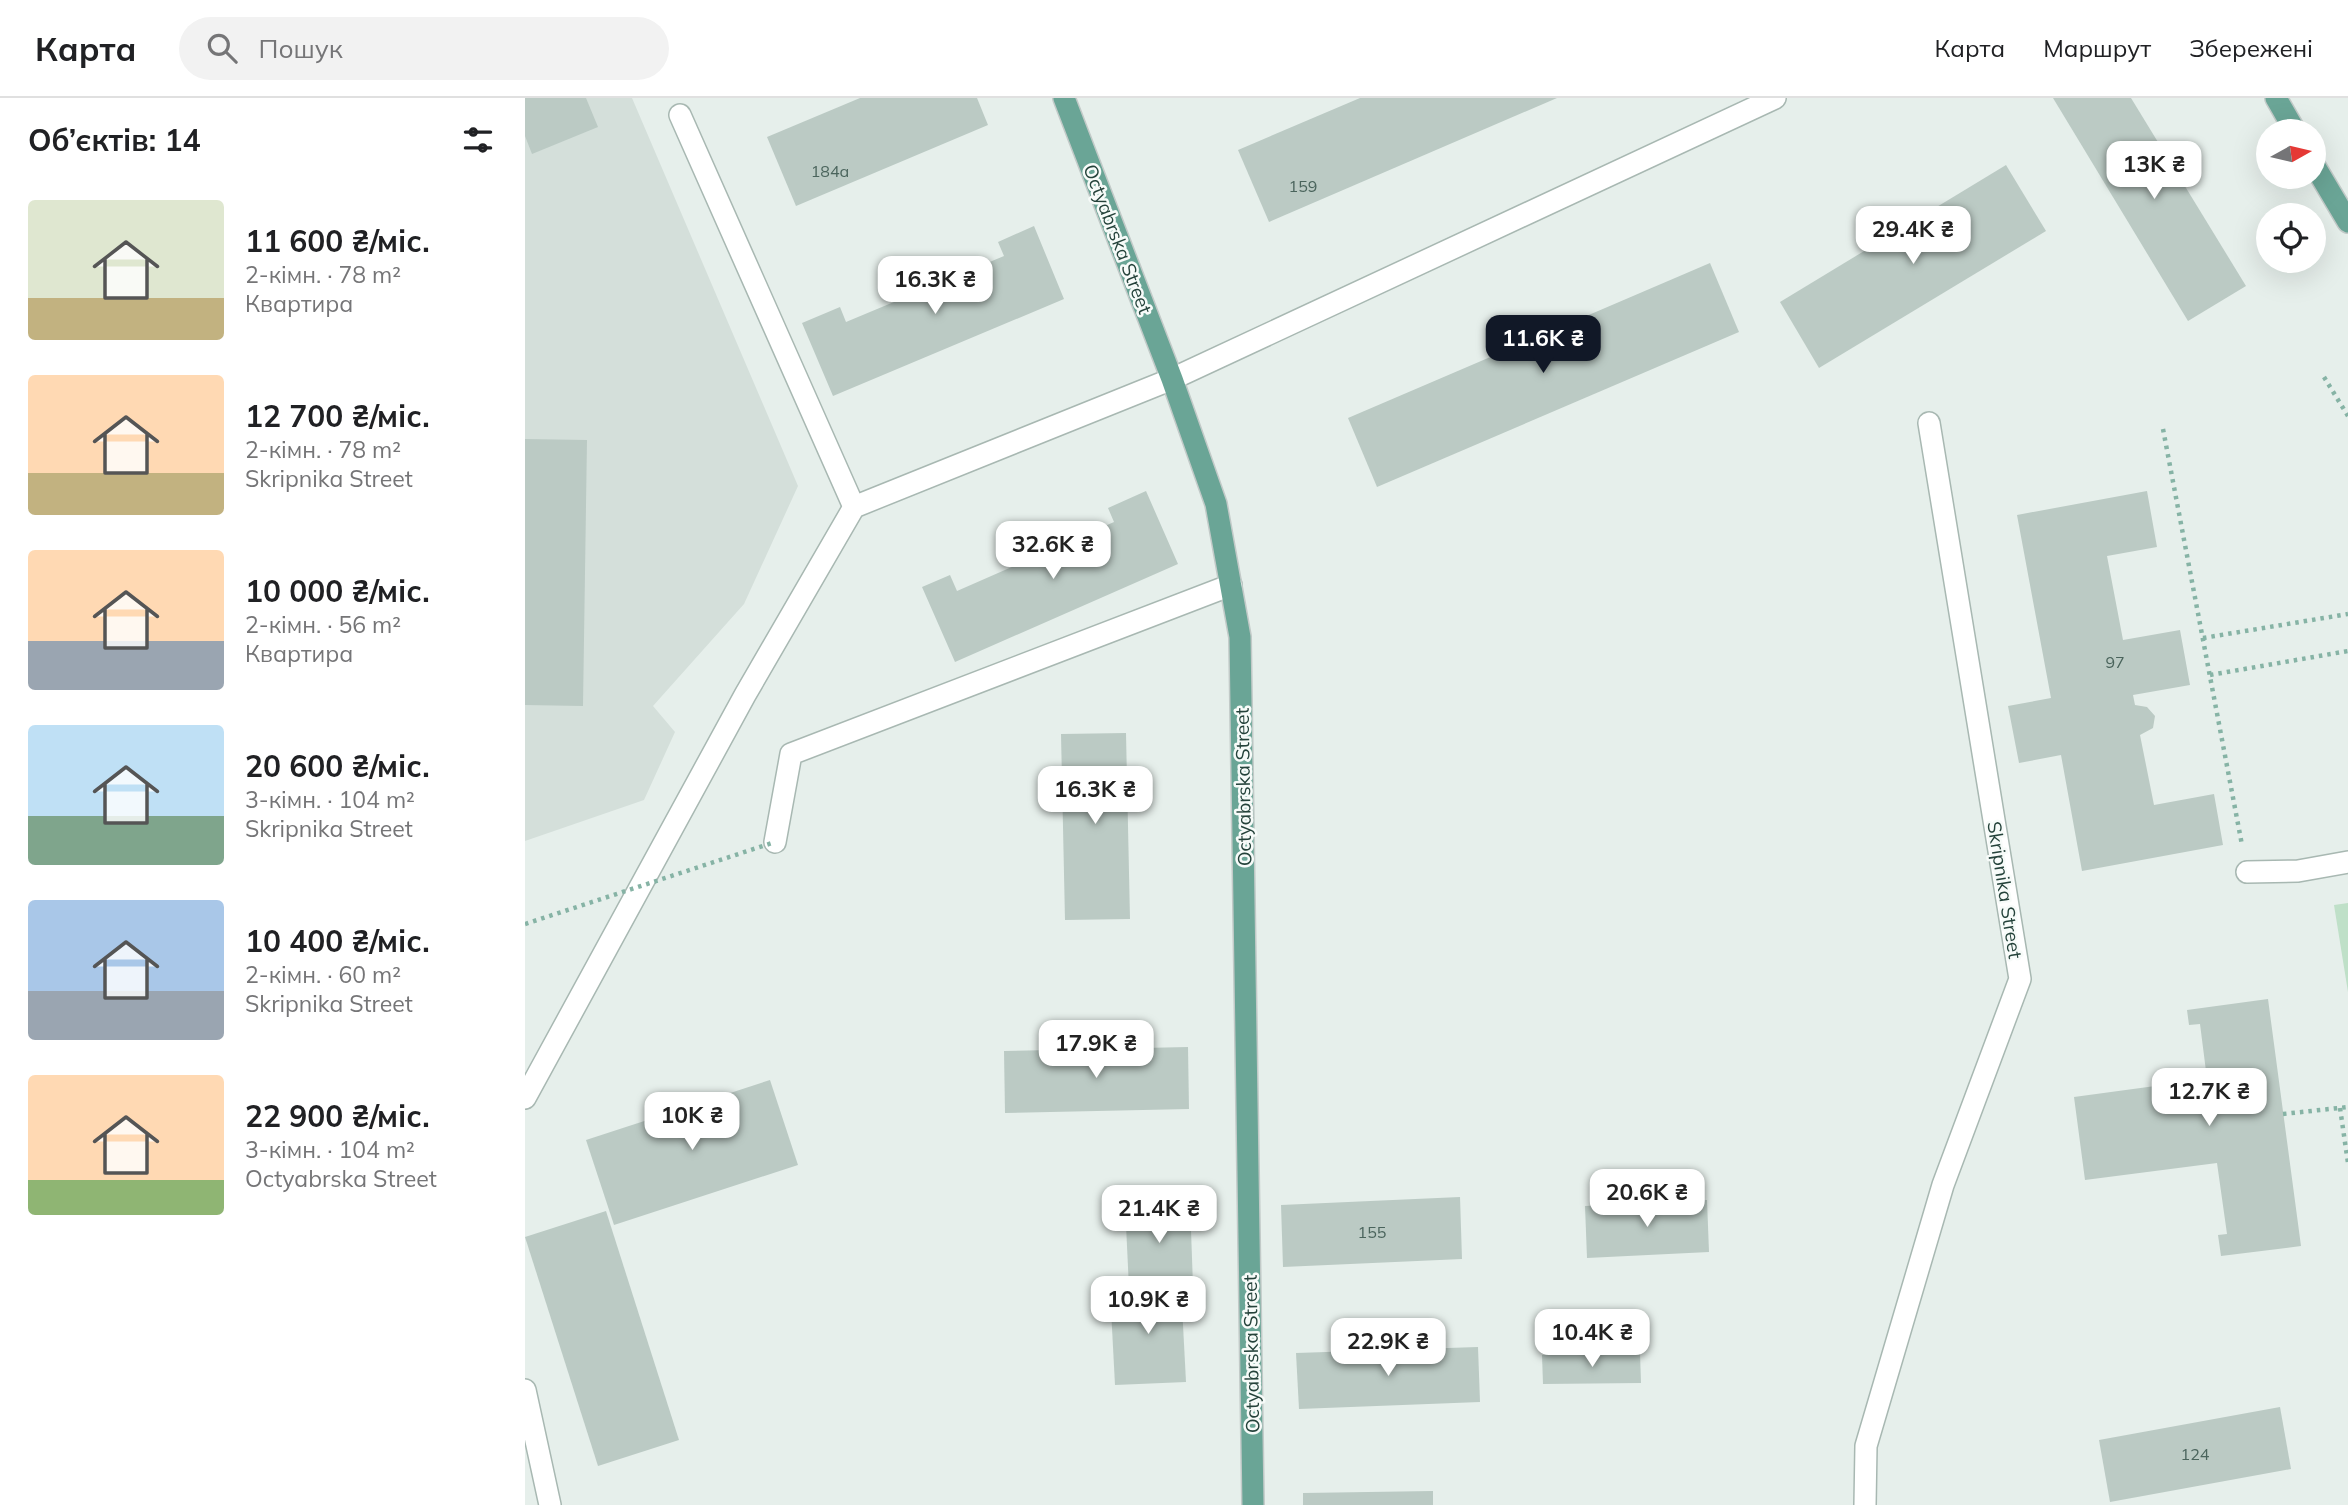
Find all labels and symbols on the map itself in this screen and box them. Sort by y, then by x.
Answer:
north arrow [2256,119,2326,189]
pin: 13K ₴ [2105,141,2203,201]
house number: 184а [811,161,849,181]
street label: Octyabrska Street [1078,161,1158,318]
house number: 159 [1289,176,1317,196]
pin: 29.4K ₴ [1848,206,1978,266]
pin: 16.3K ₴ [870,256,1000,316]
pin: 11.6K ₴ [1478,316,1608,375]
pin: 32.6K ₴ [988,522,1118,581]
house number: 97 [2105,652,2125,672]
street label: Octyabrska Street [1230,707,1256,866]
pin: 16.3K ₴ [1030,766,1160,826]
street label: Skripnika Street [1982,820,2028,961]
pin: 17.9K ₴ [1031,1020,1161,1080]
pin: 12.7K ₴ [2144,1068,2274,1128]
pin: 10K ₴ [643,1093,741,1152]
pin: 20.6K ₴ [1582,1170,1712,1229]
pin: 21.4K ₴ [1094,1186,1224,1245]
house number: 155 [1358,1222,1386,1242]
street label: Octyabrska Street [1238,1274,1264,1433]
pin: 10.9K ₴ [1083,1276,1213,1336]
pin: 10.4K ₴ [1527,1310,1657,1369]
pin: 22.9K ₴ [1323,1318,1453,1378]
house number: 124 [2181,1444,2210,1464]

